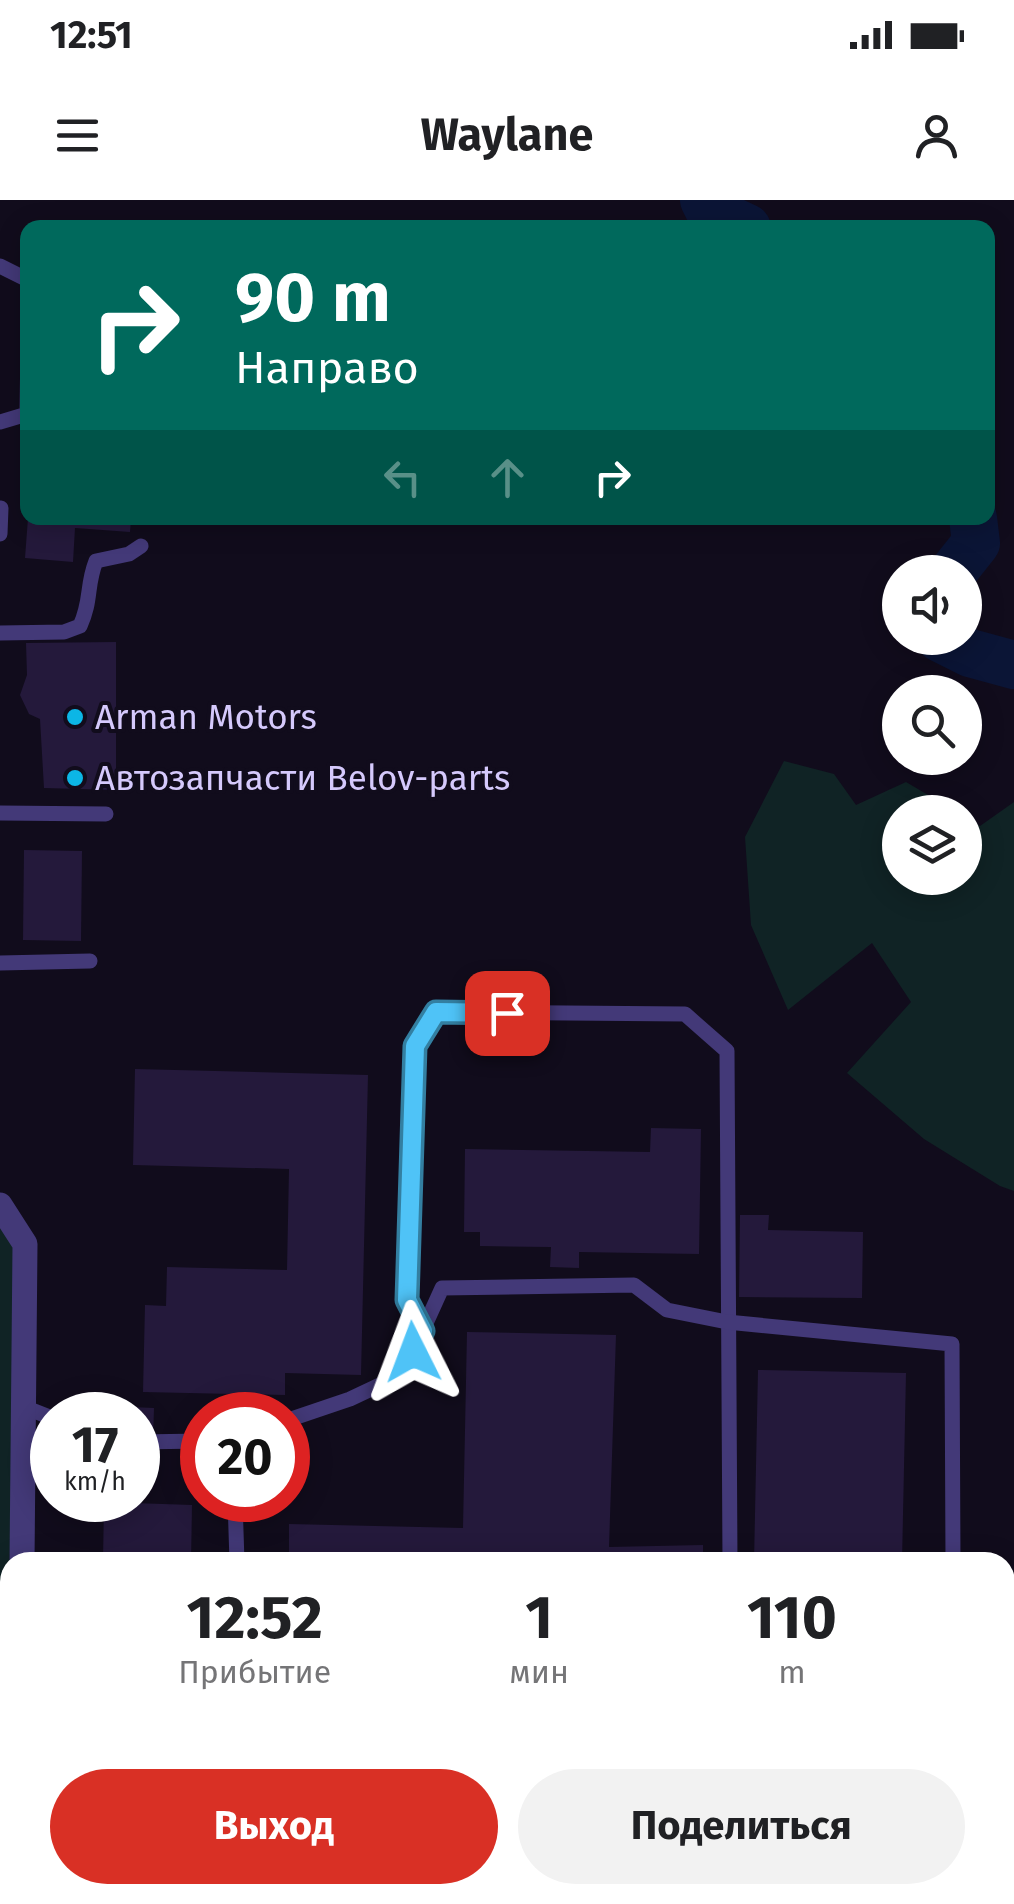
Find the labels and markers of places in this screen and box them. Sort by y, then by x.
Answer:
place label: Arman Motors [95,696,317,738]
marker: Arman Motors [64,706,86,728]
place label: Автозапчасти Belov-parts [95,757,510,799]
marker: Автозапчасти Belov-parts [64,767,86,789]
pin [465,971,550,1056]

